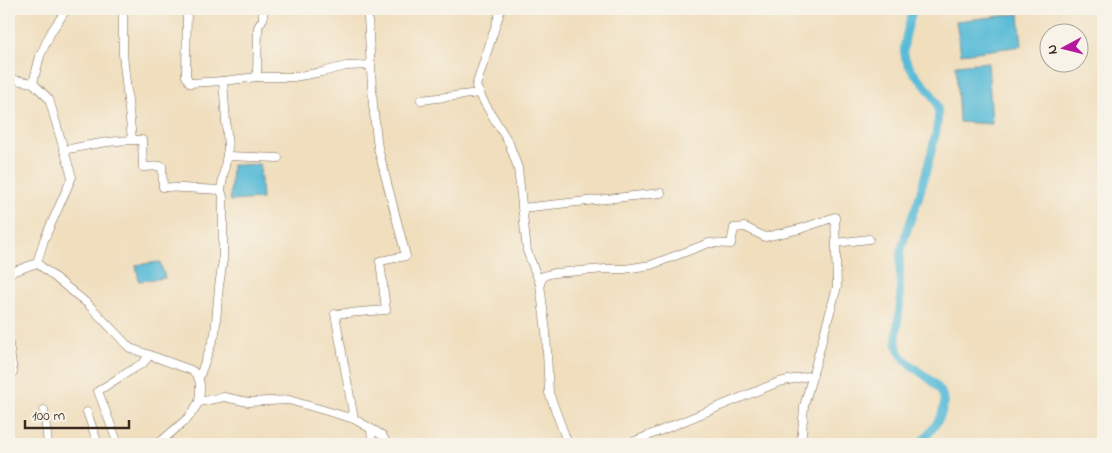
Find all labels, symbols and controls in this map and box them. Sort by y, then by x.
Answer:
north arrow [1040,22,1090,72]
text: N [1042,43,1064,55]
scale bar [25,398,129,430]
text: 100 m [32,405,65,427]

